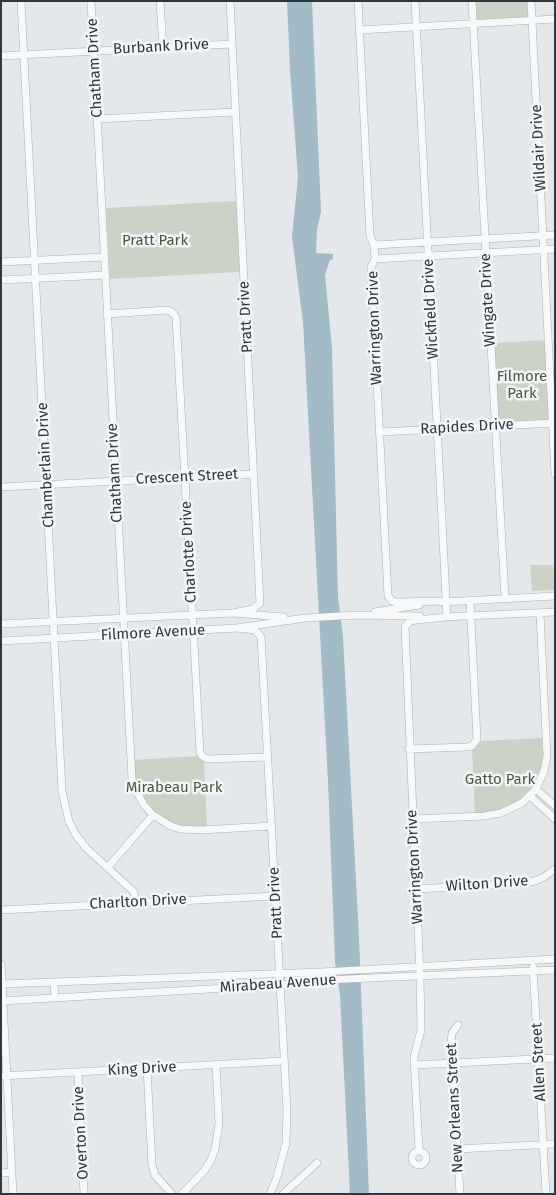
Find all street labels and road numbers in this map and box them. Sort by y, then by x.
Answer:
street label: Chatham Drive [83,18,107,118]
street label: Burbank Drive [113,35,209,59]
street label: Wildair Drive [528,104,550,192]
street label: Wingate Drive [477,253,499,347]
street label: Wickfield Drive [419,258,443,360]
street label: Warrington Drive [364,271,386,385]
street label: Pratt Drive [235,281,257,353]
street label: Chamberlain Drive [34,402,58,528]
street label: Rapides Drive [420,416,514,438]
street label: Chatham Drive [103,423,127,523]
street label: Crescent Street [135,465,239,489]
street label: Charlotte Drive [177,501,201,603]
street label: Filmore Avenue [100,621,206,645]
street label: Warrington Drive [403,809,427,925]
street label: Pratt Drive [265,867,287,939]
street label: Wilton Drive [445,872,529,896]
street label: Charlton Drive [89,890,187,914]
street label: Mirabeau Avenue [219,971,337,997]
street label: Allen Street [528,1022,550,1102]
street label: New Orleans Street [443,1042,467,1174]
street label: King Drive [107,1058,177,1080]
street label: Overton Drive [70,1086,92,1180]

